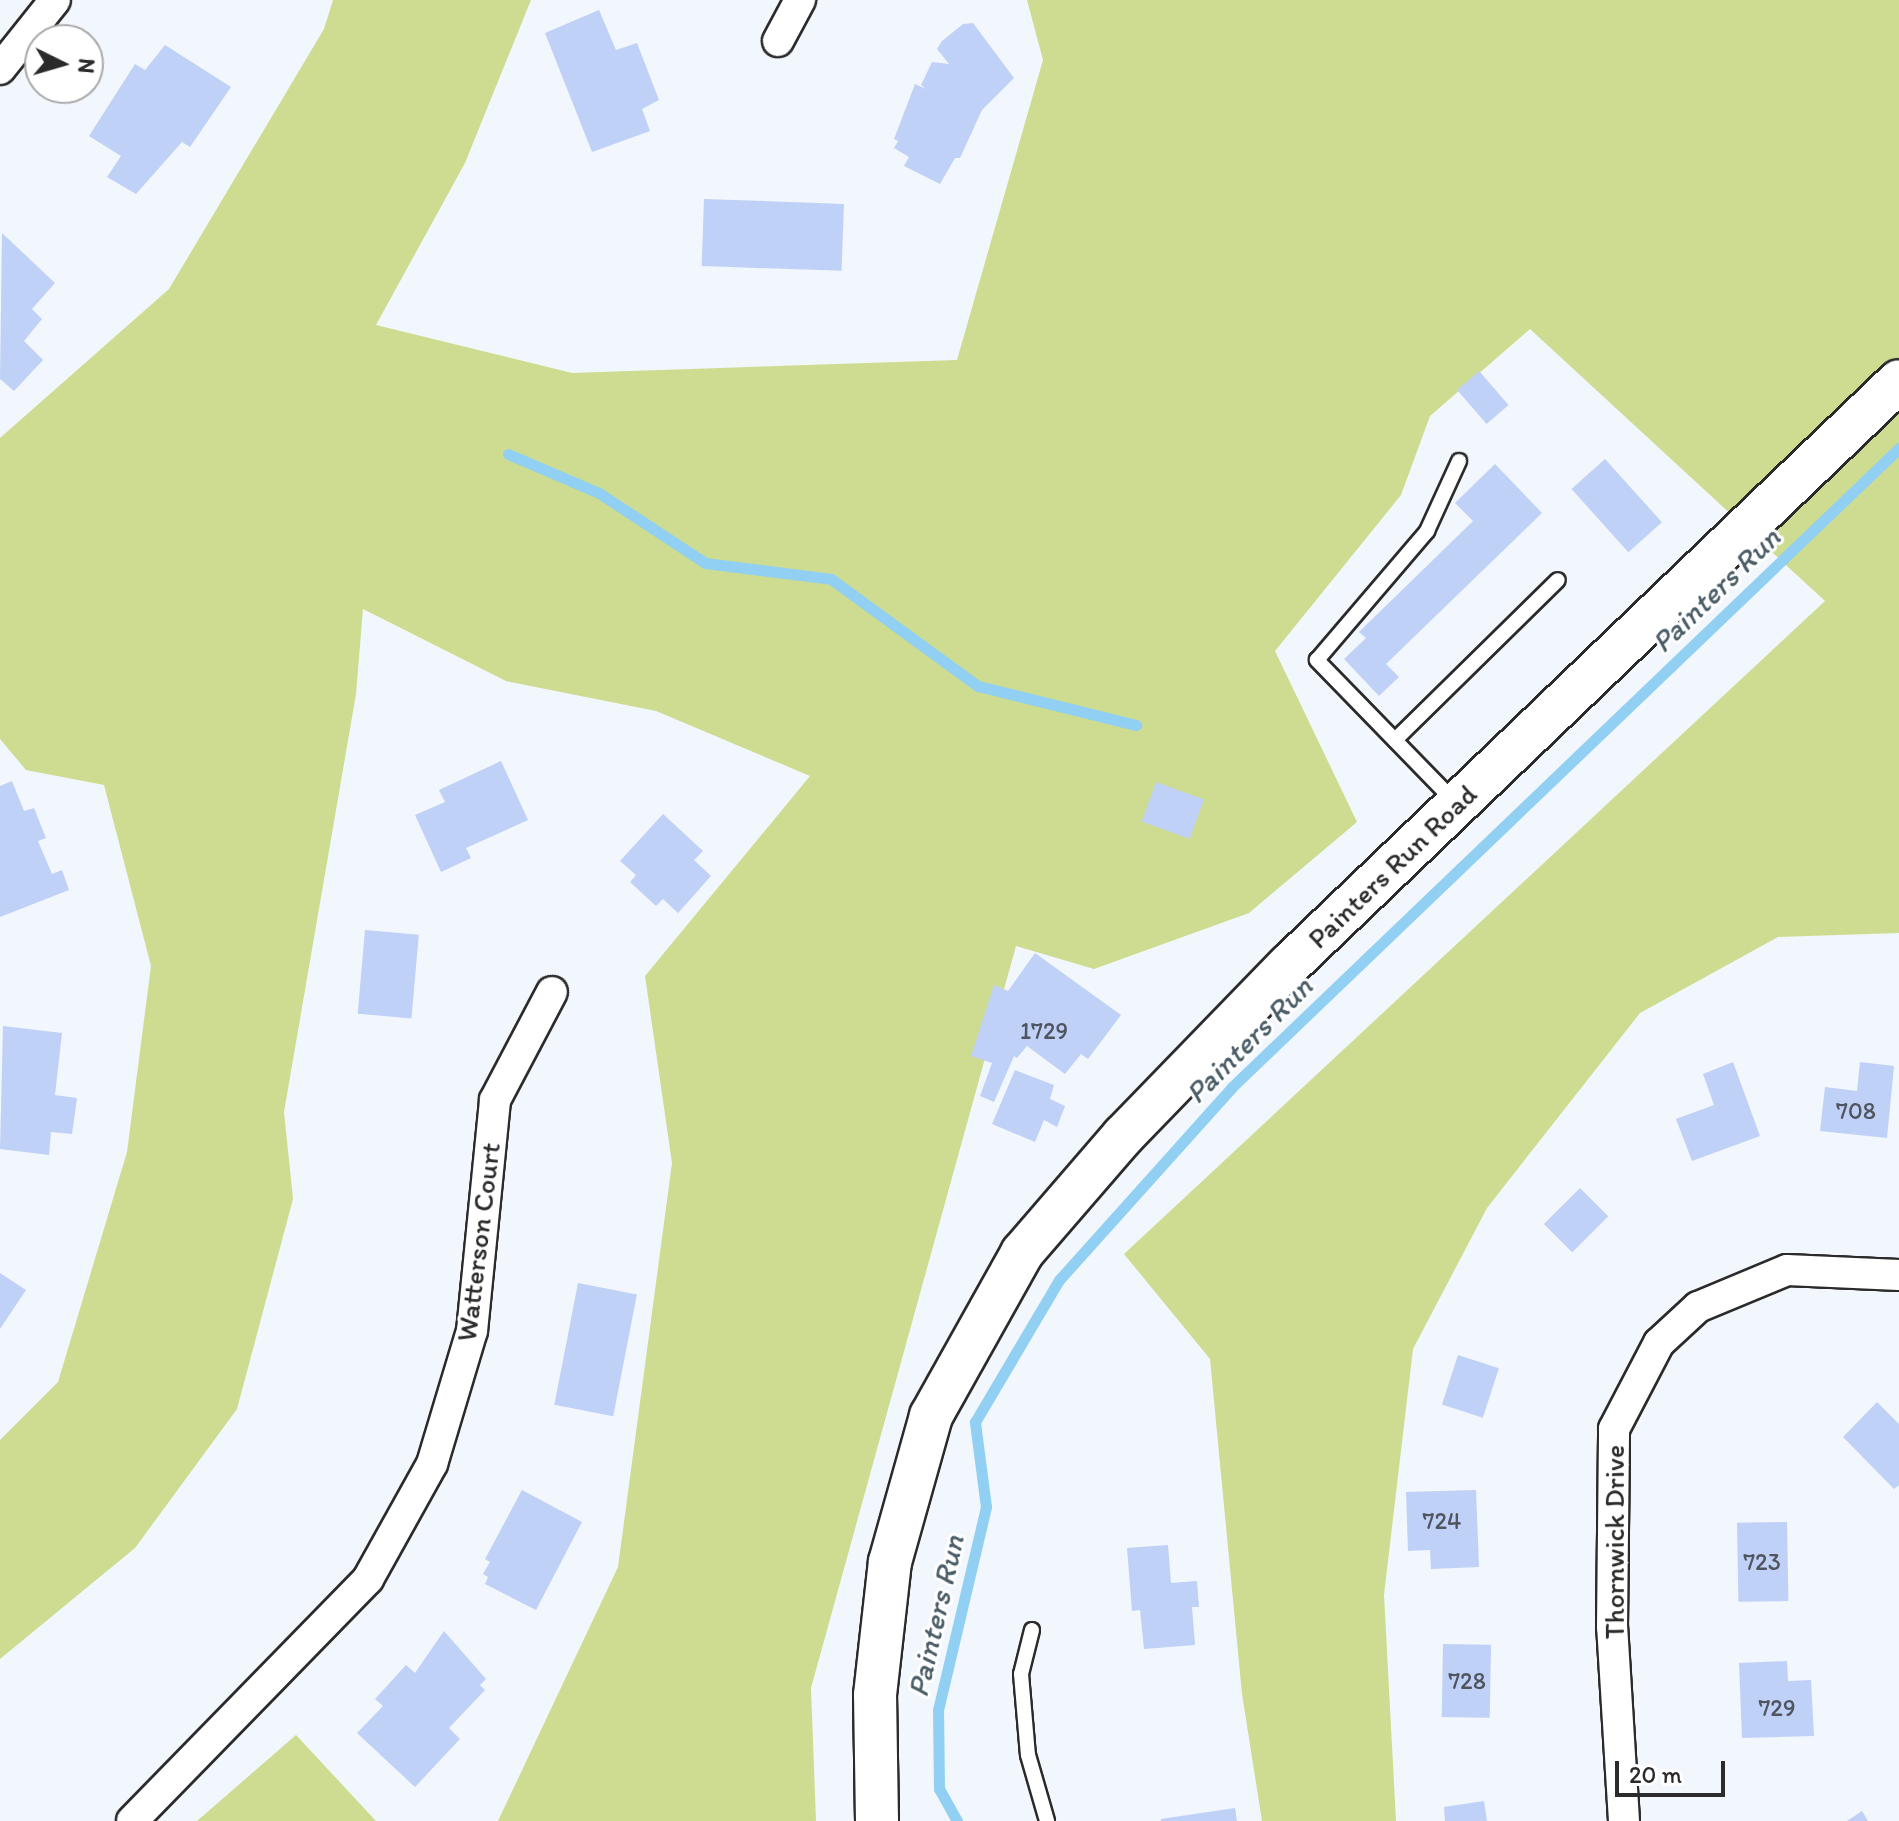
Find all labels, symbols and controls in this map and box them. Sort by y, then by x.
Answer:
north arrow [24,24,104,104]
text: N [72,57,101,75]
water label: Painters Run [1644,519,1788,661]
street label: Painters Run Road [1301,777,1483,955]
water label: Painters Run [1178,969,1320,1111]
house number: 1729 [1020,1017,1068,1045]
house number: 708 [1836,1097,1876,1125]
street label: Watterson Court [449,1141,507,1343]
street label: Thornwick Drive [1597,1445,1631,1639]
house number: 724 [1423,1507,1461,1535]
water label: Painters Run [900,1531,972,1701]
house number: 723 [1743,1548,1781,1576]
house number: 728 [1448,1667,1486,1695]
house number: 729 [1758,1694,1796,1722]
scale bar [1619,1745,1729,1795]
text: 20 m [1629,1760,1682,1789]

